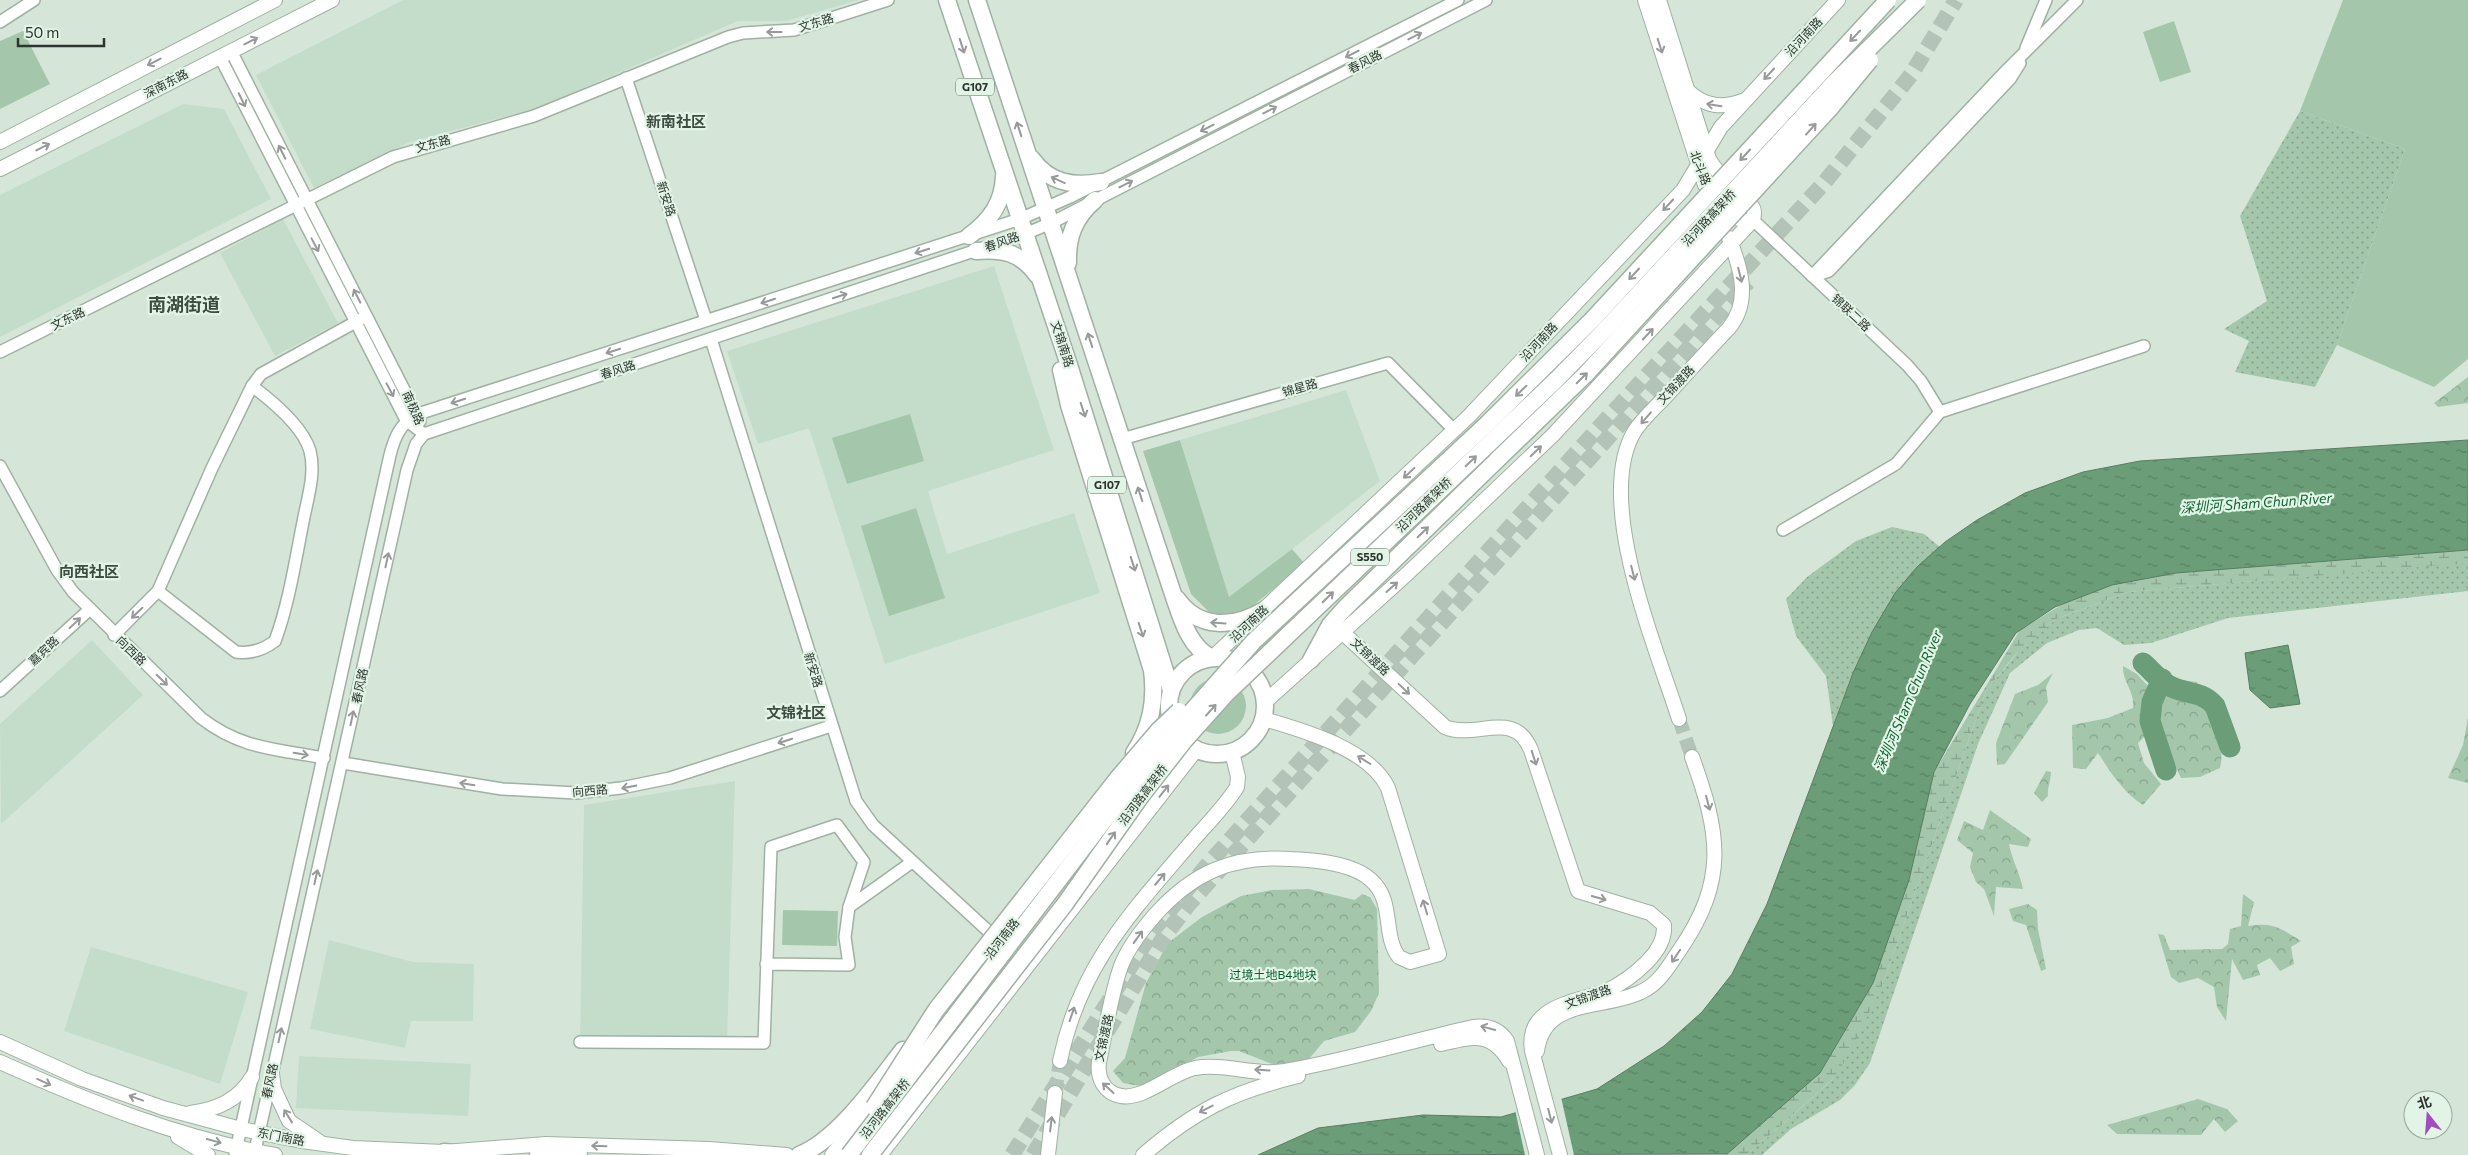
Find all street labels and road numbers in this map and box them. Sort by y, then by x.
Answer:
street label: 文东路 [796,10,835,34]
street label: 沿河南路 [1782,14,1825,59]
street label: 春风路 [1345,47,1384,76]
street label: 深南东路 [141,66,190,100]
road number: G107 [956,78,994,95]
street label: 文东路 [414,132,452,154]
street label: 北斗路 [1688,148,1714,187]
street label: 新安路 [655,179,679,218]
street label: 沿河路高架桥 [1679,186,1738,248]
street label: 春风路 [982,229,1021,254]
street label: 锦联二路 [1829,291,1874,334]
street label: 文东路 [48,304,87,332]
street label: 文锦南路 [1049,319,1077,369]
street label: 沿河南路 [1517,319,1560,364]
street label: 春风路 [598,357,637,381]
street label: 文锦渡路 [1654,362,1697,407]
street label: 锦星路 [1280,375,1319,399]
street label: 南极路 [400,388,428,427]
street label: 沿河路高架桥 [1393,474,1454,534]
road number: G107 [1088,476,1126,494]
road number: S550 [1351,548,1389,566]
street label: 沿河南路 [1226,602,1271,645]
street label: 嘉宾路 [25,633,61,668]
street label: 向西路 [114,633,150,668]
street label: 文锦渡路 [1348,635,1393,678]
street label: 新安路 [802,650,826,689]
street label: 春风路 [348,667,370,705]
street label: 沿河路高架桥 [1115,761,1169,827]
street label: 向西路 [571,781,608,799]
street label: 沿河南路 [981,915,1022,962]
street label: 文锦渡路 [1563,981,1613,1011]
street label: 文锦渡路 [1091,1013,1115,1063]
street label: 春风路 [258,1062,280,1100]
street label: 沿河路高架桥 [857,1076,912,1141]
street label: 东门南路 [256,1125,306,1147]

